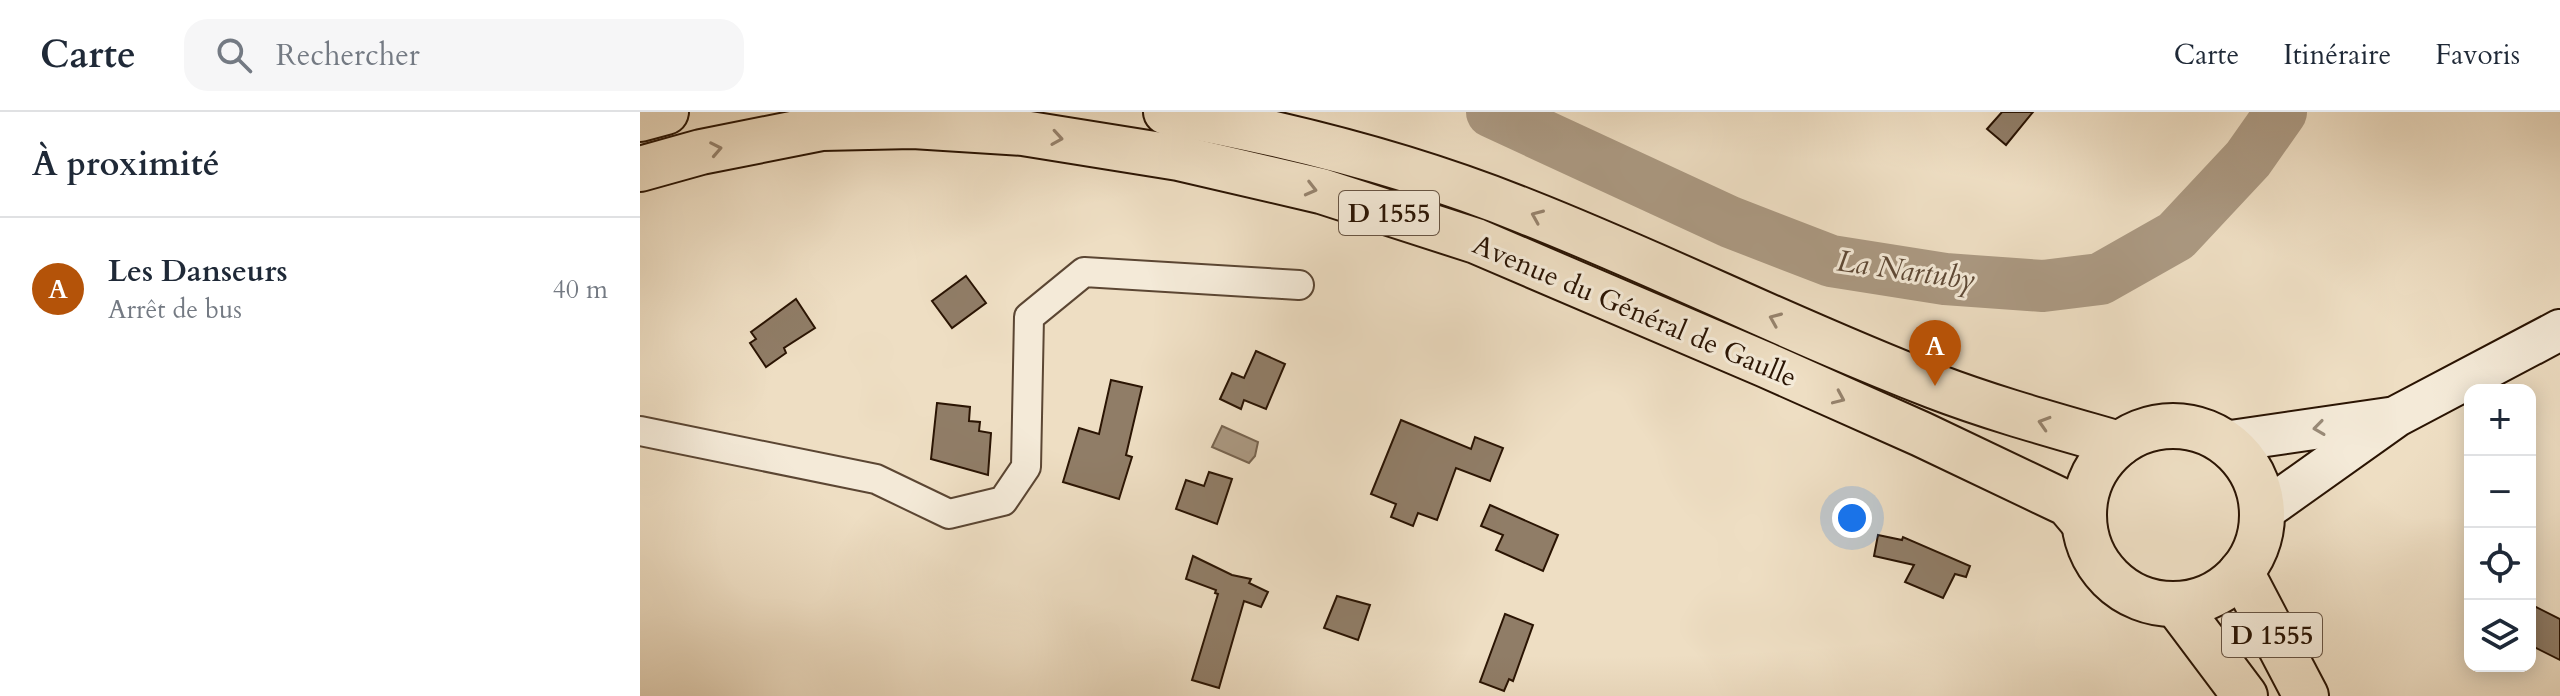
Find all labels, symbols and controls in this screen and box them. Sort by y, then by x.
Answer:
search box [184,19,744,91]
text: Carte [40,29,136,81]
icon: search [212,33,256,77]
text: Rechercher [276,35,420,76]
text: Carte [2174,36,2239,74]
text: Itinéraire [2283,36,2391,74]
text: Favoris [2435,36,2520,74]
one-way arrow [1050,129,1064,146]
text: À proximité [32,141,219,187]
one-way arrow [709,142,722,159]
one-way arrow [1304,180,1318,197]
road number: D 1555 [1339,191,1439,235]
one-way arrow [1531,209,1545,225]
street label: Avenue du Général de Gaulle [1467,225,1802,396]
water label: La Nartuby [1834,241,1978,301]
text: Les Danseurs [108,251,288,292]
text: A [48,272,68,307]
text: 40 m [552,272,608,307]
text: Arrêt de bus [108,292,242,327]
one-way arrow [1769,313,1783,329]
pin: A [1909,320,1961,386]
map controls [2464,384,2536,672]
button: + [2464,384,2536,456]
one-way arrow [1831,388,1845,404]
one-way arrow [2037,416,2051,432]
one-way arrow [2313,419,2326,436]
button: − [2464,456,2536,528]
your location [1832,498,1872,538]
button: locate [2464,528,2536,600]
button: layers [2464,600,2536,672]
road number: D 1555 [2222,613,2322,657]

